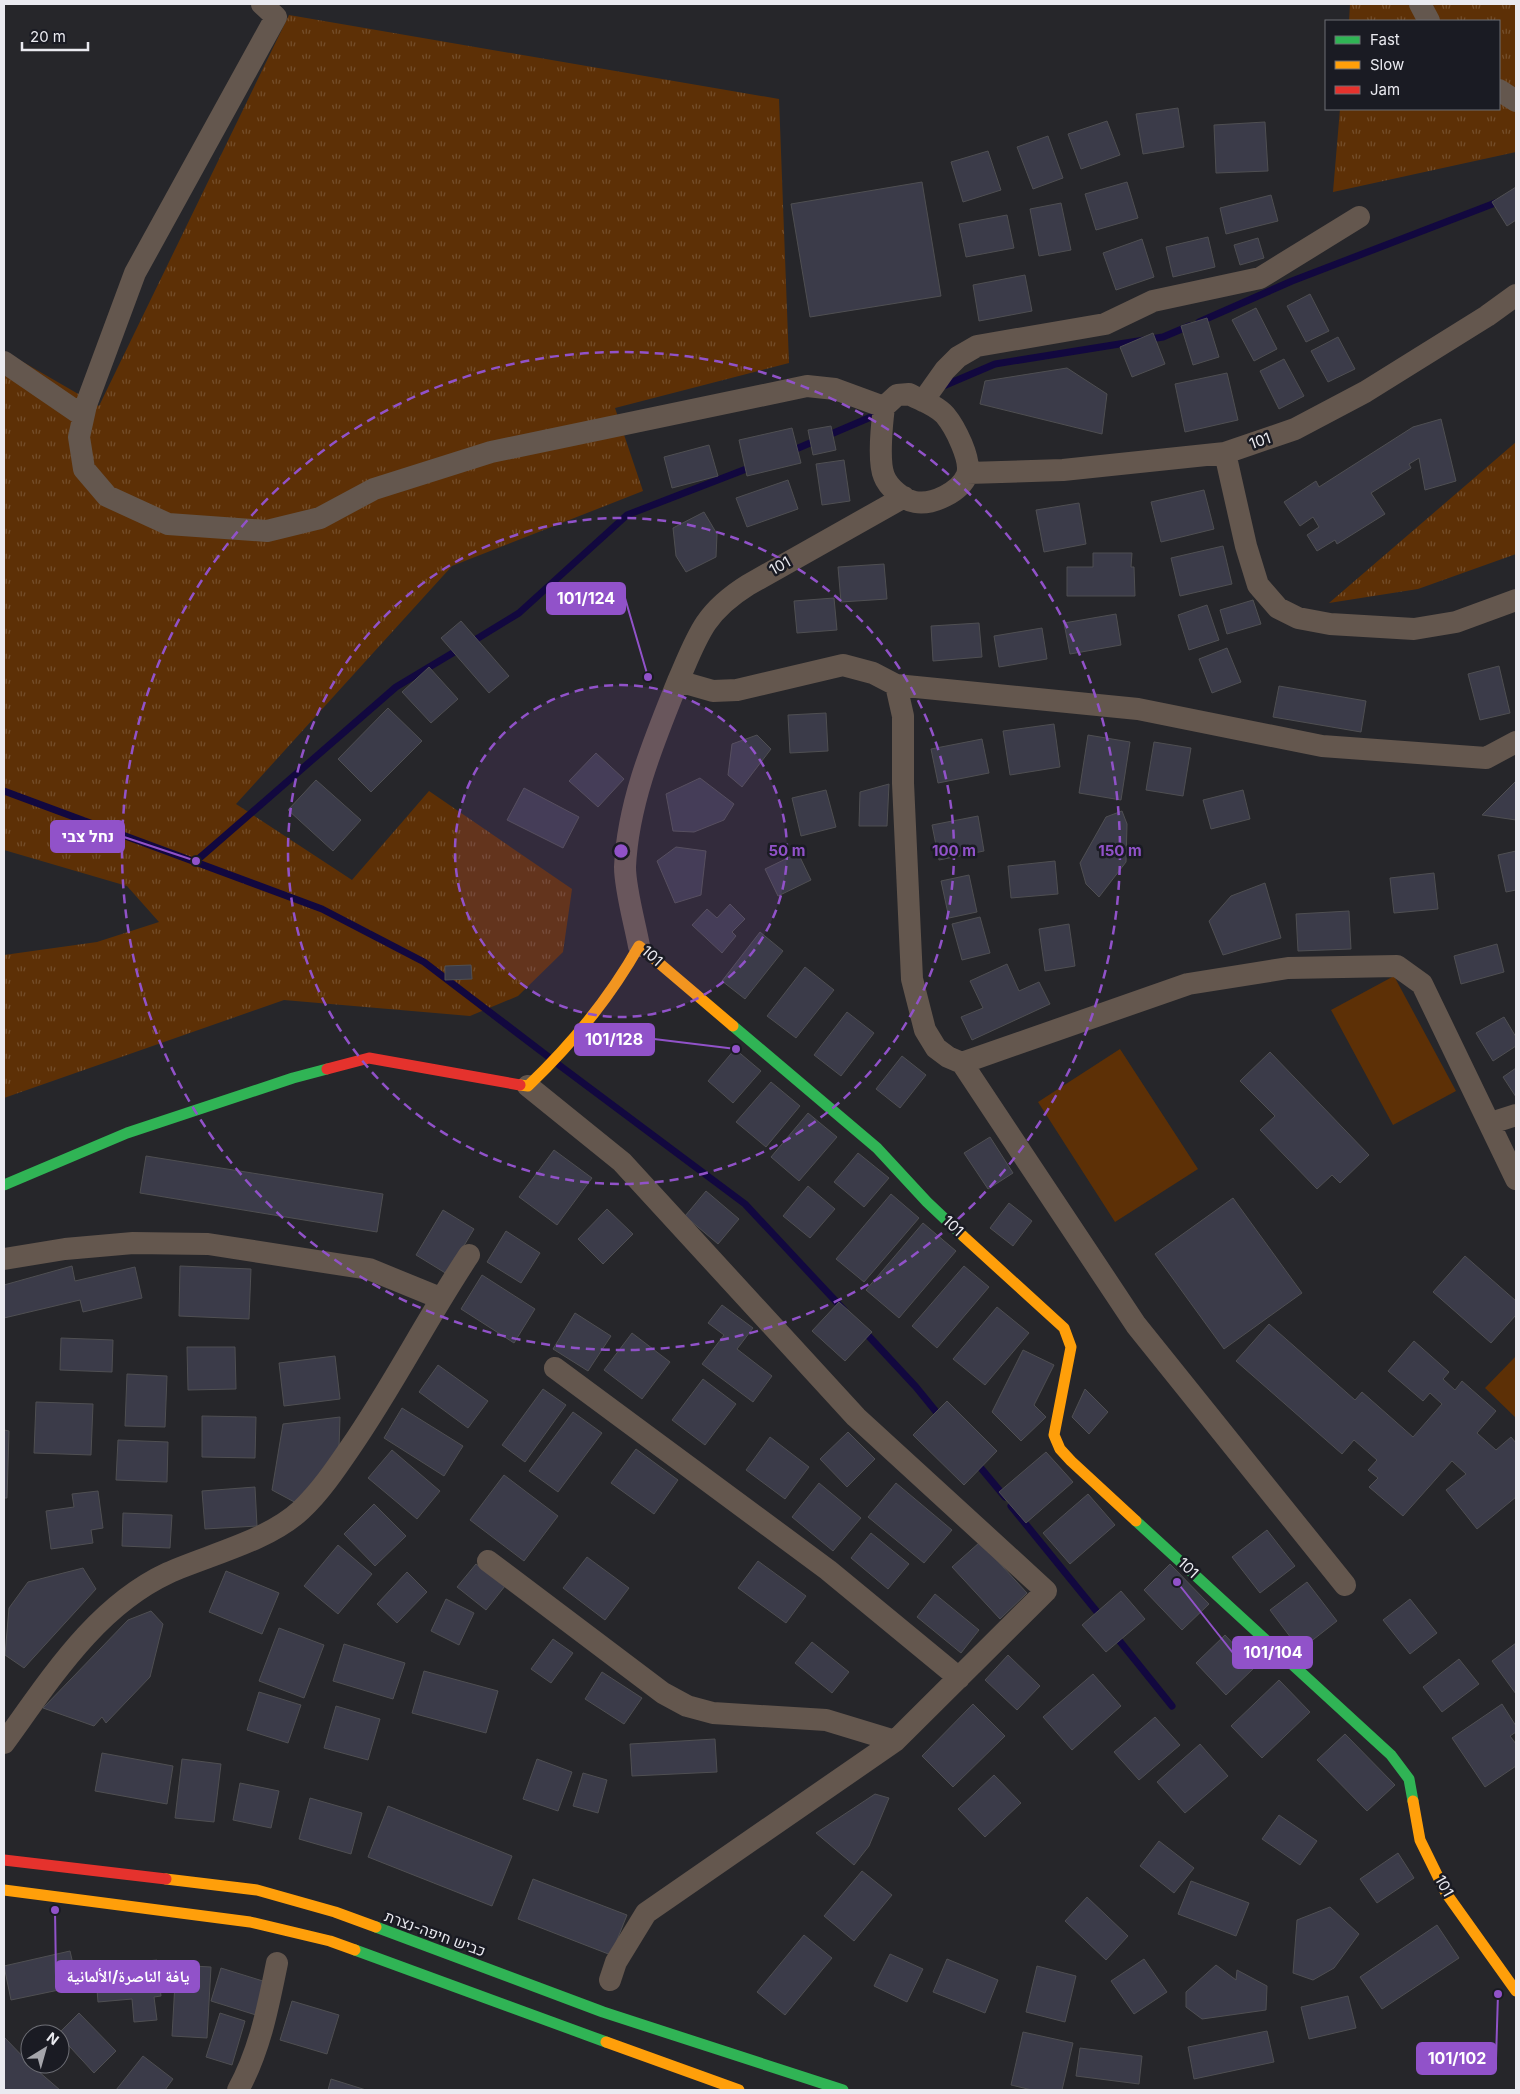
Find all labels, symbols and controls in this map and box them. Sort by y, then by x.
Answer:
scale bar [22,20,89,52]
legend [1325,20,1500,110]
text: 20 m [30,27,66,46]
text: Fast [1370,30,1400,49]
text: Slow [1370,55,1404,74]
text: Jam [1370,80,1400,99]
street label: 101 [1246,428,1273,453]
street label: 101 [766,552,794,579]
callout: 101/124 [547,583,625,614]
text: 101/124 [557,588,615,608]
callout: נחל צבי [51,821,124,852]
text: נחל צבי [62,826,114,846]
text: 50 m [769,841,805,860]
text: 100 m [932,841,976,860]
text: 150 m [1098,841,1142,860]
centre of rings [612,842,630,860]
street label: 101 [638,941,667,970]
callout: 101/128 [575,1024,654,1055]
text: 101/128 [585,1029,643,1049]
street label: 101 [939,1211,968,1240]
street label: 101 [1174,1553,1203,1582]
callout: 101/104 [1233,1637,1312,1668]
text: 101/104 [1243,1642,1303,1662]
street label: 101 [1431,1872,1458,1900]
street label: כביש חיפה-נצרת [382,1907,488,1961]
callout: يافة الناصرة/الألمانية [56,1961,199,1992]
text: يافة الناصرة/الألمانية [66,1966,190,1986]
north arrow [20,2024,70,2074]
text: N [44,2028,63,2048]
callout: 101/102 [1417,2043,1496,2074]
text: 101/102 [1428,2048,1486,2068]

